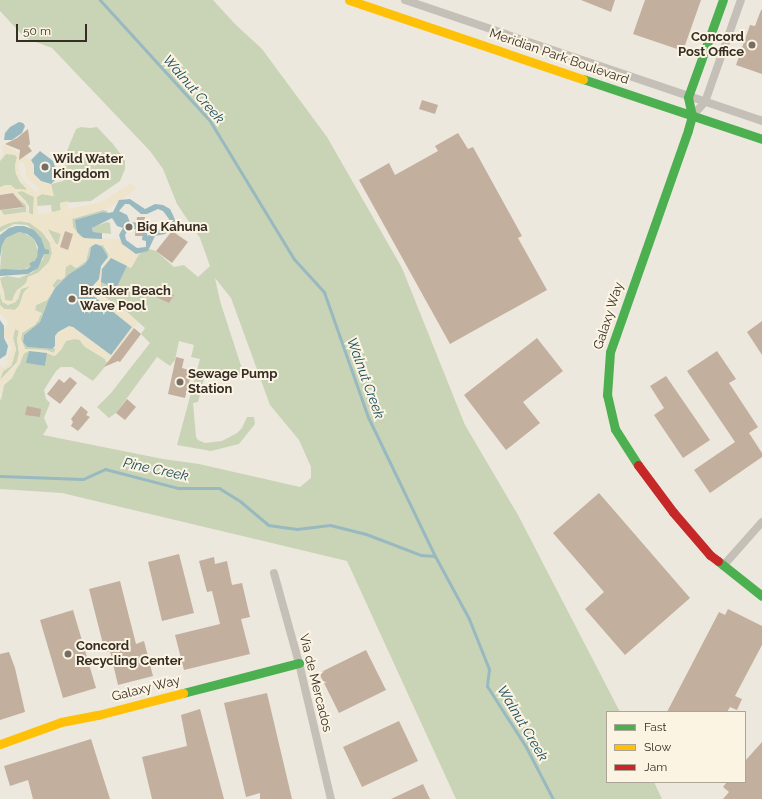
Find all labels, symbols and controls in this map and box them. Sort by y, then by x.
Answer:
scale bar [18,16,89,42]
text: 50 m [23,24,51,38]
street label: Meridian Park Boulevard [487,26,631,88]
place label: Concord Post Office [678,30,744,61]
marker: Concord Post Office [747,40,757,50]
water label: Walnut Creek [160,51,228,127]
place label: Wild Water Kingdom [53,152,124,183]
marker: Wild Water Kingdom [40,162,50,172]
place label: Big Kahuna [137,219,208,235]
marker: Big Kahuna [124,222,134,232]
street label: Galaxy Way [591,280,627,352]
place label: Breaker Beach Wave Pool [80,284,171,315]
marker: Breaker Beach Wave Pool [67,294,77,304]
water label: Walnut Creek [344,335,388,421]
place label: Sewage Pump Station [188,367,277,398]
marker: Sewage Pump Station [175,377,185,387]
water label: Pine Creek [122,454,190,484]
street label: Via de Mercados [295,632,335,734]
place label: Concord Recycling Center [76,639,183,670]
marker: Concord Recycling Center [63,649,73,659]
street label: Galaxy Way [110,673,182,705]
water label: Walnut Creek [494,682,552,764]
legend [606,711,746,783]
text: Fast [644,720,667,734]
text: Slow [644,740,671,754]
text: Jam [644,760,667,774]

